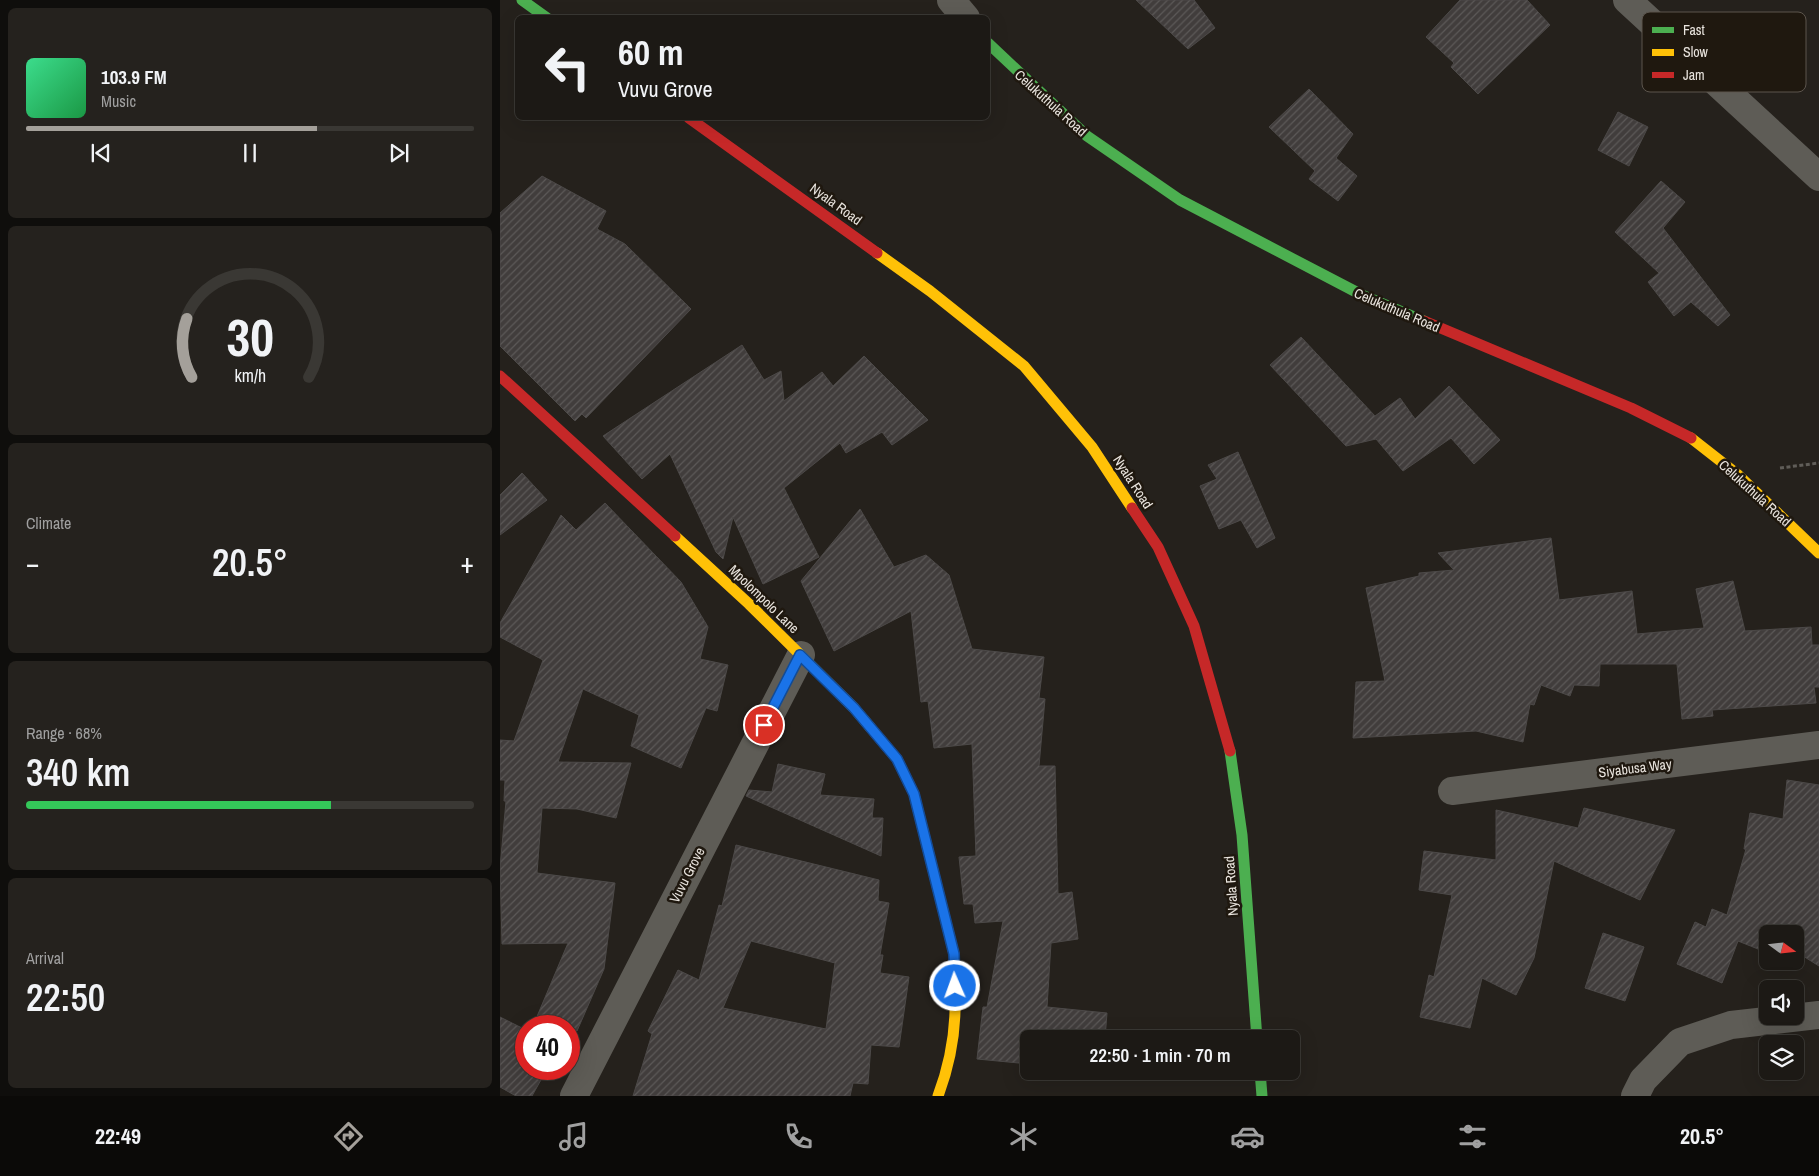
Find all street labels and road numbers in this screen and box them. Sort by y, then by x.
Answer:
street label: Celukuthula Road [1011,66,1091,140]
street label: Nyala Road [806,179,866,229]
street label: Celukuthula Road [1351,284,1443,336]
street label: Nyala Road [1109,452,1157,512]
street label: Celukuthula Road [1715,456,1795,530]
street label: Mpolompolo Lane [725,561,803,637]
street label: Siyabusa Way [1597,755,1673,781]
street label: Vuvu Grove [665,844,709,906]
street label: Nyala Road [1220,855,1242,917]

